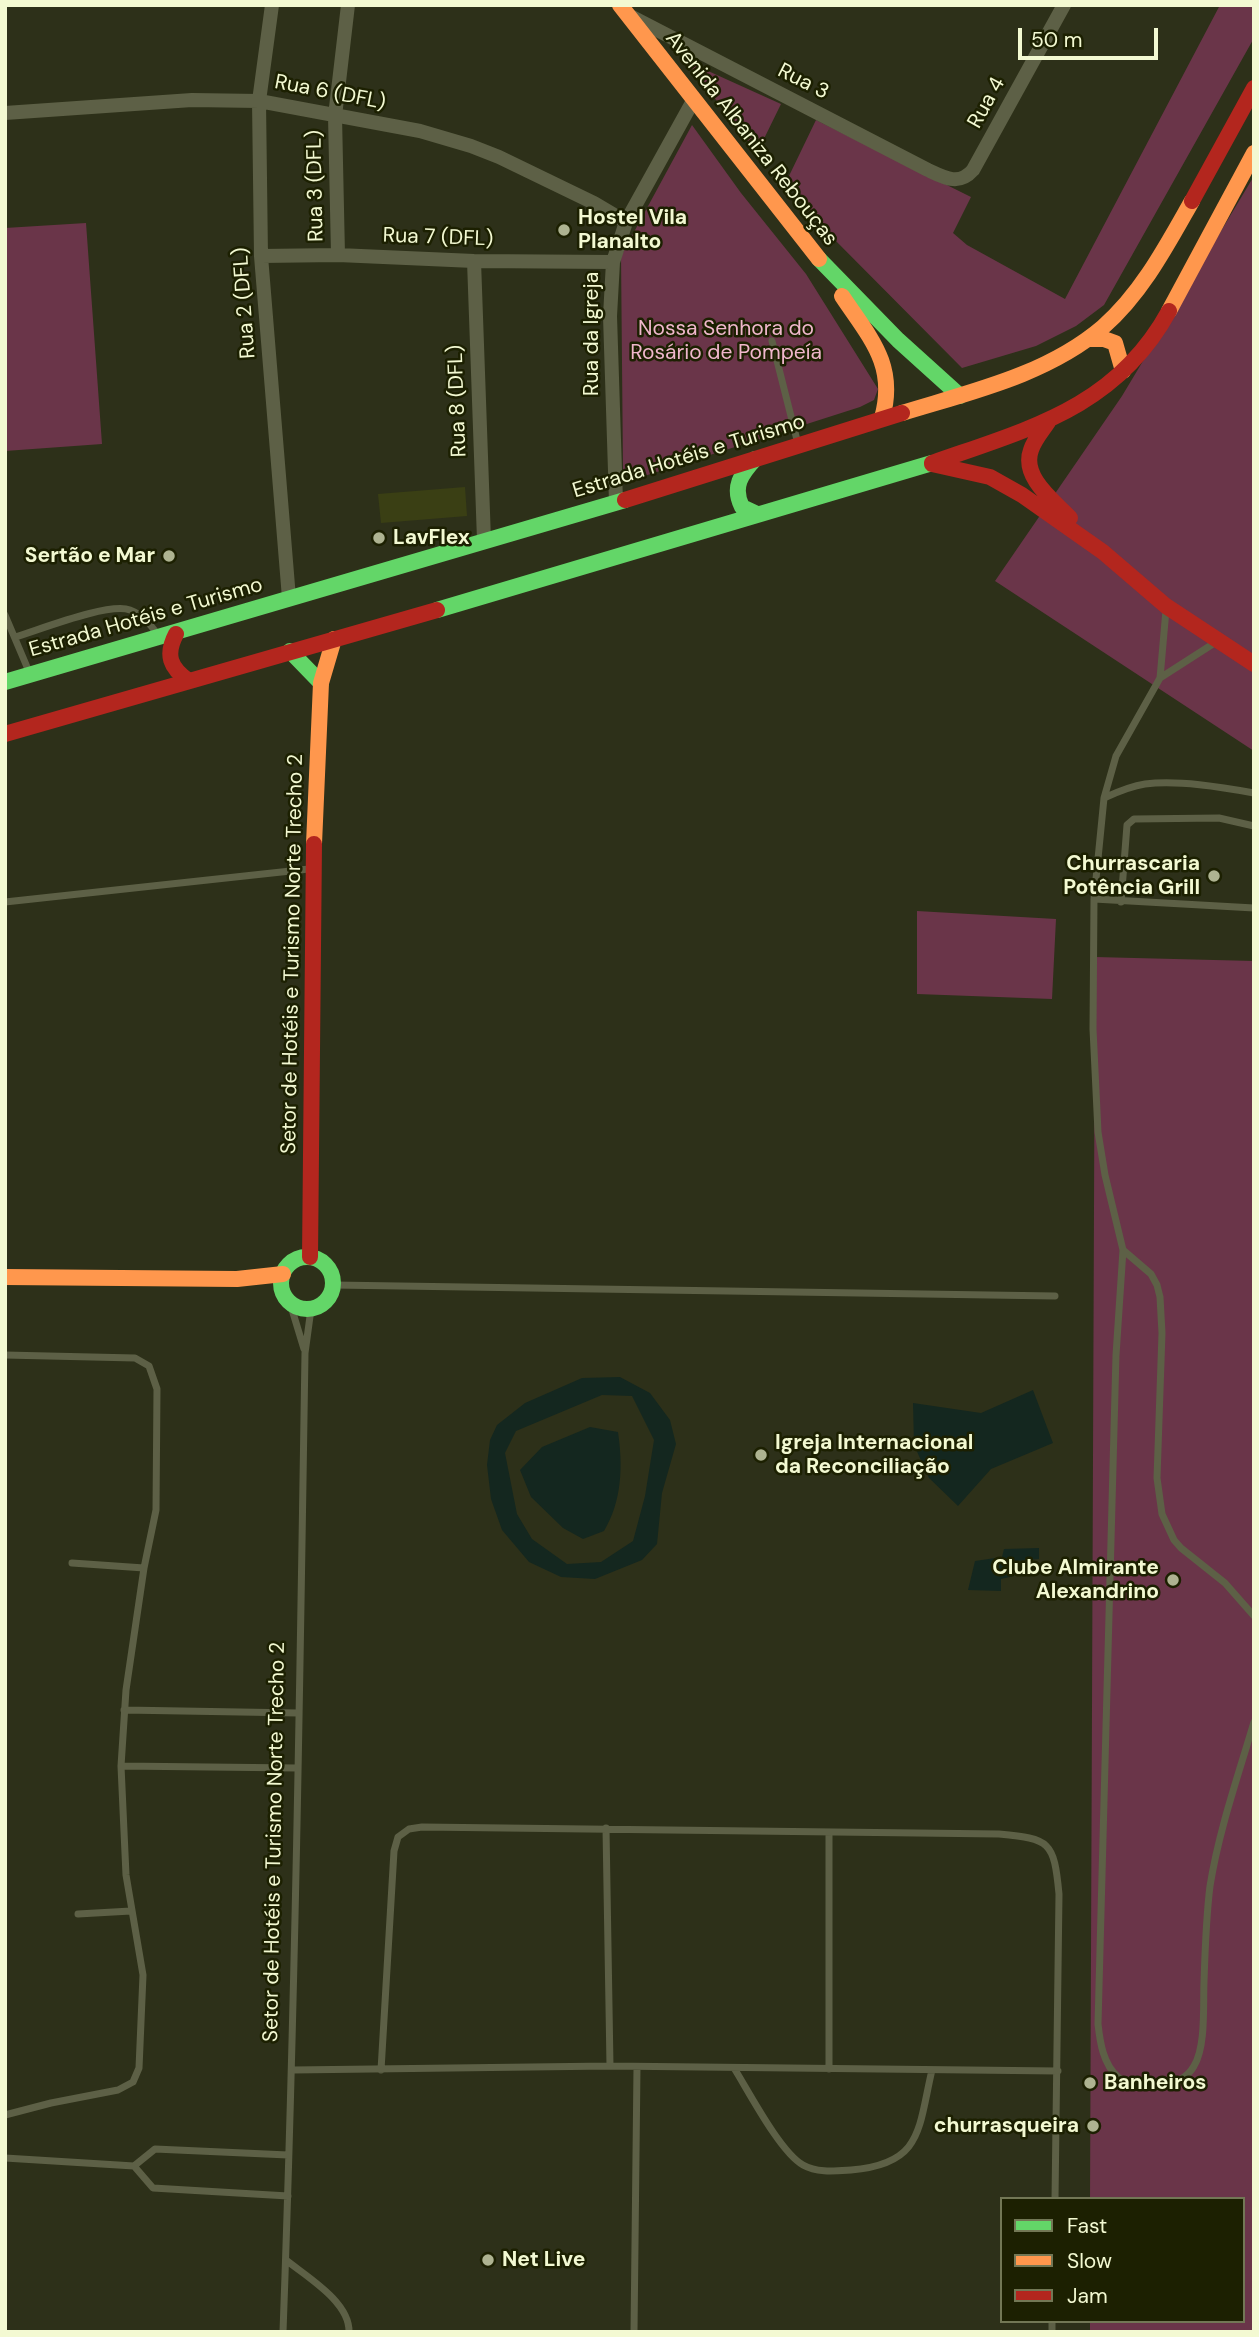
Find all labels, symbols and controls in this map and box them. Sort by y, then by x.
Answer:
scale bar [1021,14,1161,58]
text: 50 m [1031,26,1082,54]
street label: Avenida Albaniza Rebouças [660,27,842,251]
street label: Rua 3 [773,59,833,105]
street label: Rua 6 (DFL) [272,70,388,116]
street label: Rua 4 [963,73,1011,133]
street label: Rua 3 (DFL) [302,130,330,242]
place label: Hostel Vila Planalto [578,205,687,255]
marker: Hostel Vila Planalto [556,222,572,238]
street label: Rua 7 (DFL) [382,223,494,253]
street label: Rua 2 (DFL) [229,246,261,360]
street label: Rua da Igreja [579,272,605,396]
park label: Nossa Senhora do Rosário de Pompeía [630,316,822,366]
street label: Rua 8 (DFL) [443,344,473,458]
street label: Estrada Hotéis e Turismo [570,410,808,504]
place label: LavFlex [393,525,470,551]
marker: LavFlex [371,530,387,546]
place label: Sertão e Mar [25,543,155,569]
marker: Sertão e Mar [161,548,177,564]
street label: Estrada Hotéis e Turismo [26,573,266,663]
street label: Setor de Hotéis e Turismo Norte Trecho 2 [277,754,309,1154]
place label: Churrascaria Potência Grill [1063,851,1200,901]
marker: Churrascaria Potência Grill [1206,868,1222,884]
place label: Igreja Internacional da Reconciliação [775,1430,973,1480]
marker: Igreja Internacional da Reconciliação [753,1447,769,1463]
place label: Clube Almirante Alexandrino [992,1555,1159,1605]
marker: Clube Almirante Alexandrino [1165,1572,1181,1588]
street label: Setor de Hotéis e Turismo Norte Trecho 2 [259,1642,291,2042]
place label: Banheiros [1104,2070,1206,2096]
marker: Banheiros [1082,2075,1098,2091]
place label: churrasqueira [934,2113,1079,2139]
marker: churrasqueira [1085,2118,1101,2134]
legend [1000,2197,1245,2323]
text: Fast [1067,2212,1107,2240]
place label: Net Live [502,2247,585,2273]
text: Slow [1067,2247,1112,2275]
marker: Net Live [480,2252,496,2268]
text: Jam [1067,2282,1108,2310]

